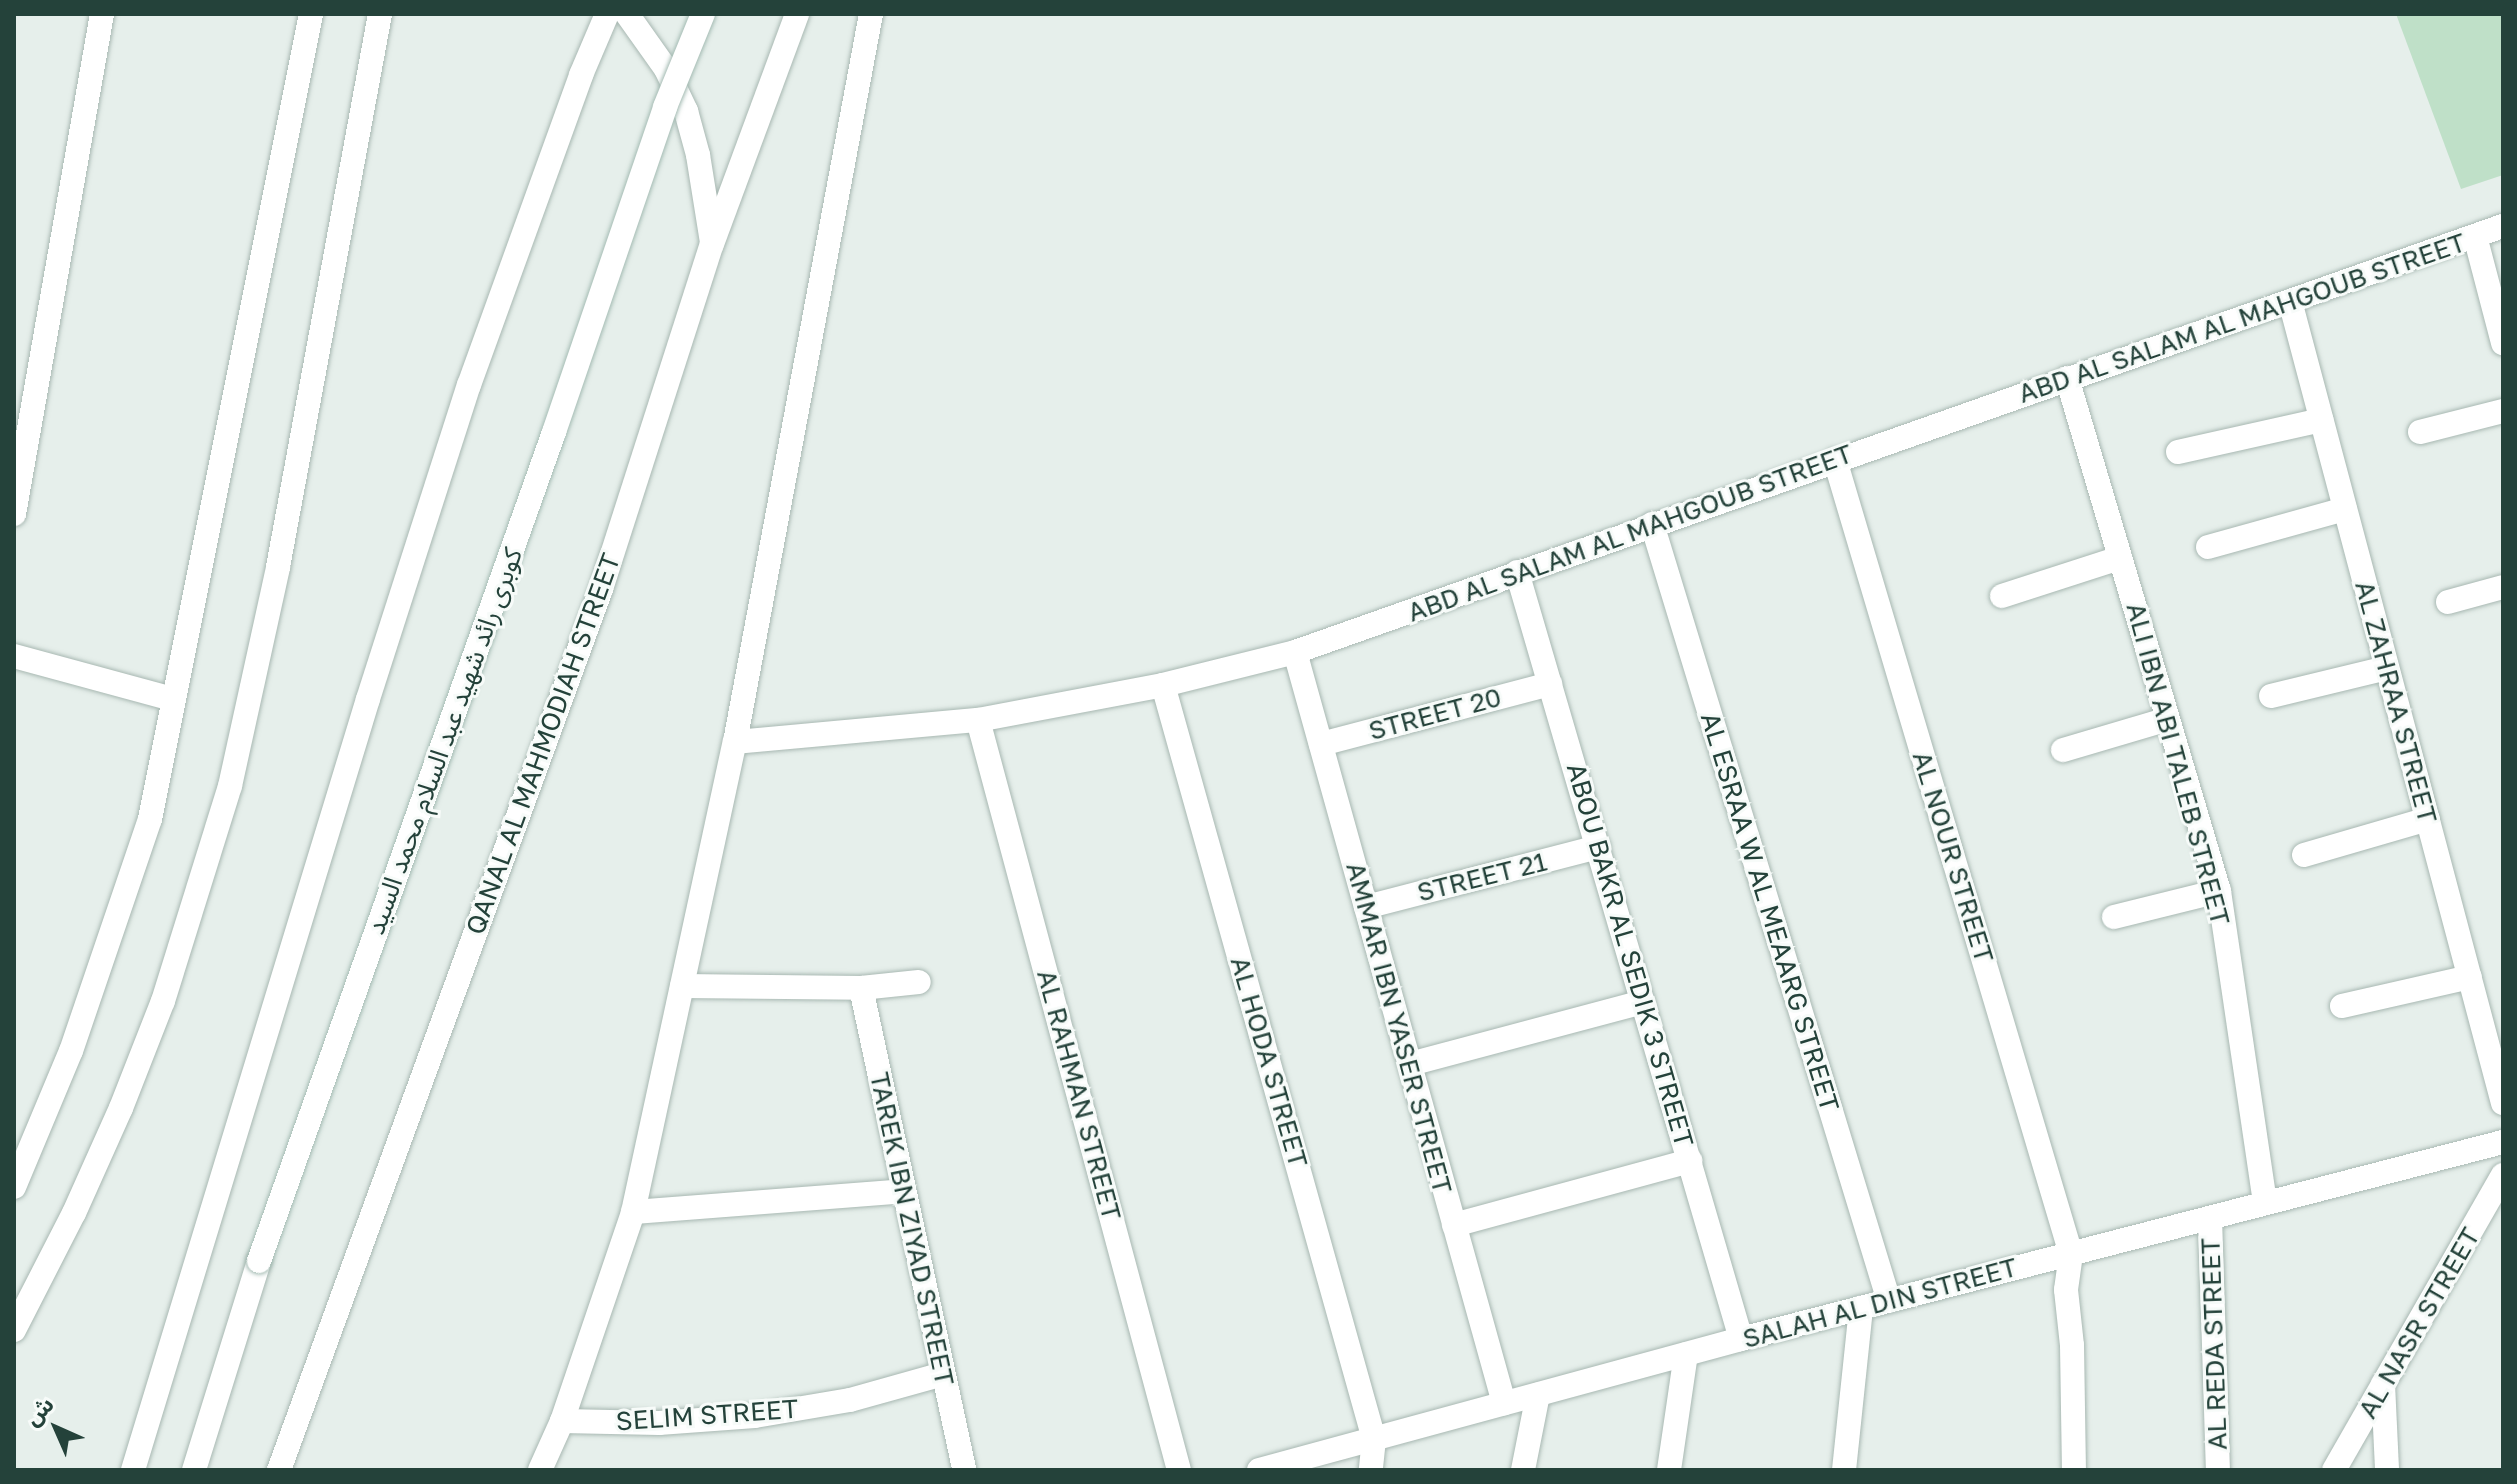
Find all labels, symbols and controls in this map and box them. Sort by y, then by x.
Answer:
street label: ABD AL SALAM AL MAHGOUB STREET [2014,227,2470,409]
street label: ABD AL SALAM AL MAHGOUB STREET [1403,438,1857,628]
street label: كوبرى رائد شهيد عبد السلام محمد السيد [359,544,529,938]
street label: QANAL AL MAHMODIAH STREET [459,549,627,939]
street label: AL ZAHRAA STREET [2349,578,2443,826]
street label: ALI IBN ABI TALEB STREET [2120,599,2236,929]
street label: STREET 20 [1365,681,1505,747]
street label: AL ESRAA W AL MEAARG STREET [1694,709,1846,1115]
street label: AL NOUR STREET [1906,748,2000,966]
street label: ABOU BAKR AL SEDIK 3 STREET [1560,759,1700,1151]
street label: STREET 21 [1414,846,1550,908]
street label: AMMAR IBN YASER STREET [1340,859,1458,1197]
street label: AL HODA STREET [1224,953,1314,1171]
street label: AL RAHMAN STREET [1031,966,1127,1224]
street label: TAREK IBN ZIYAD STREET [864,1070,960,1388]
street label: AL NASR STREET [2352,1222,2486,1424]
street label: AL REDA STREET [2195,1237,2233,1451]
street label: SALAH AL DIN STREET [1739,1251,2021,1355]
north arrow [16,1388,96,1468]
text: ش [18,1390,59,1431]
street label: SELIM STREET [615,1393,799,1437]

